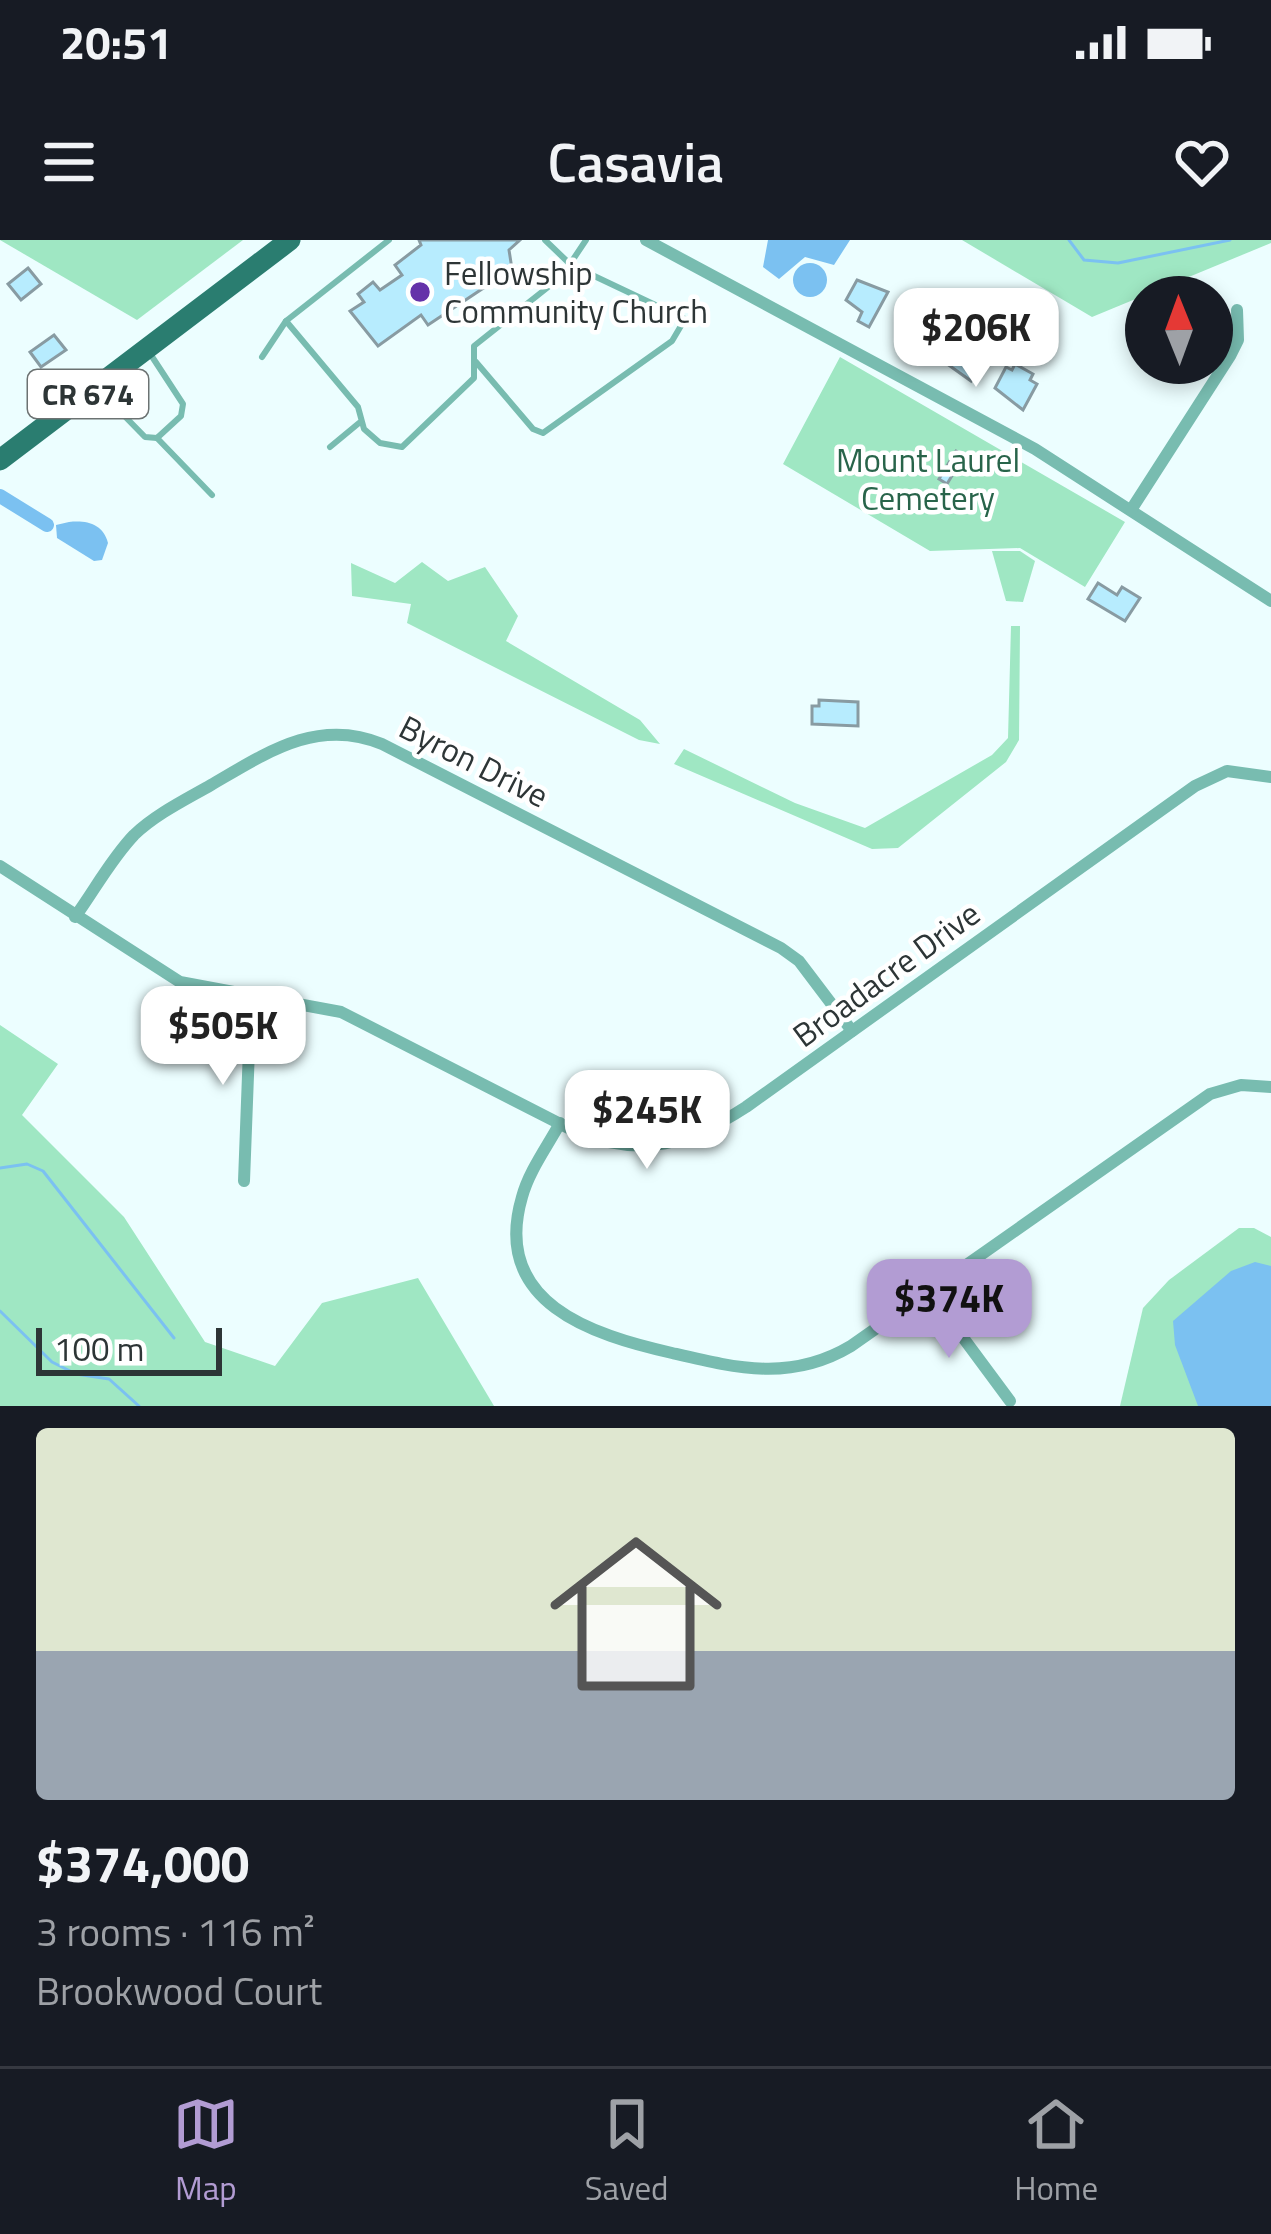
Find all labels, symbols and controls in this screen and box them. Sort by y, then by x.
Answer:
text: 20:51 [60,8,172,76]
text: Casavia [547,121,724,203]
icon: menu [36,129,102,195]
icon: heart [1169,129,1235,195]
place label: Fellowship Community Church [444,248,708,336]
north arrow [1125,276,1233,384]
map controls [1125,276,1233,384]
marker: Fellowship Community Church [407,279,433,305]
pin: $206K [892,288,1060,390]
text: $206K [921,297,1031,356]
road number: CR 674 [28,370,148,418]
park label: Mount Laurel Cemetery [836,435,1020,523]
street label: Byron Drive [391,702,557,820]
street label: Broadacre Drive [782,889,990,1059]
pin: $505K [139,986,307,1088]
text: $505K [168,995,278,1054]
pin: $245K [563,1070,731,1172]
text: $245K [592,1079,702,1138]
pin: $374K [865,1259,1033,1361]
text: $374K [894,1268,1004,1327]
scale bar [36,1322,222,1375]
text: 100 m [54,1324,144,1374]
icon: home [528,1506,744,1722]
text: $374,000 [36,1824,249,1902]
text: 3 rooms · 116 m² [36,1902,315,1961]
text: Brookwood Court [36,1961,322,2020]
tab: Map [173,2091,239,2213]
tab: Saved [585,2091,669,2213]
tab: Home [1014,2091,1098,2213]

